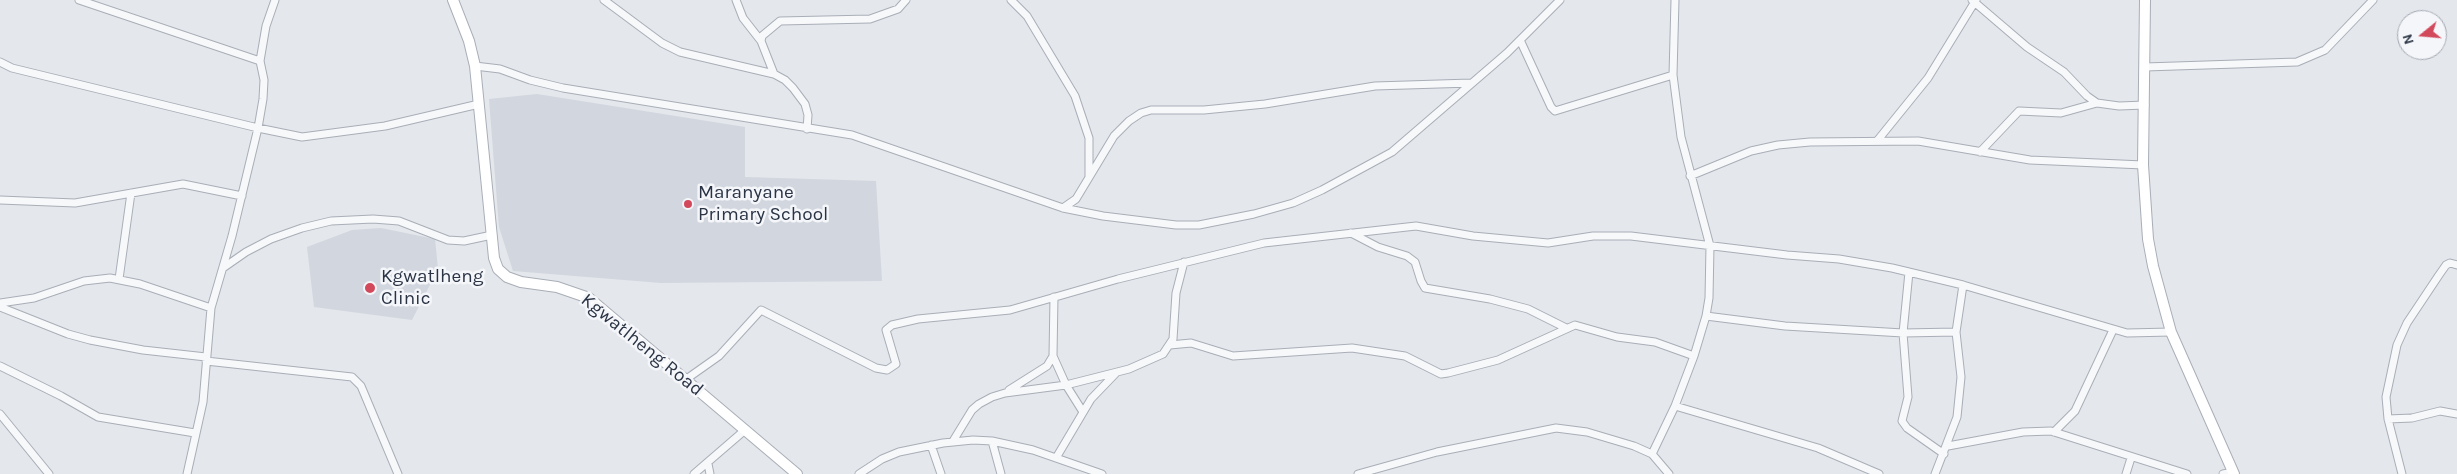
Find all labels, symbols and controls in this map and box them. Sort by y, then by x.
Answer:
north arrow [2397,10,2447,60]
text: N [2399,32,2418,47]
place label: Maranyane Primary School [698,182,828,226]
marker: Maranyane Primary School [682,198,694,210]
place label: Kgwatlheng Clinic [381,266,483,310]
marker: Kgwatlheng Clinic [363,281,377,295]
street label: Kgwatlheng Road [576,289,708,401]

